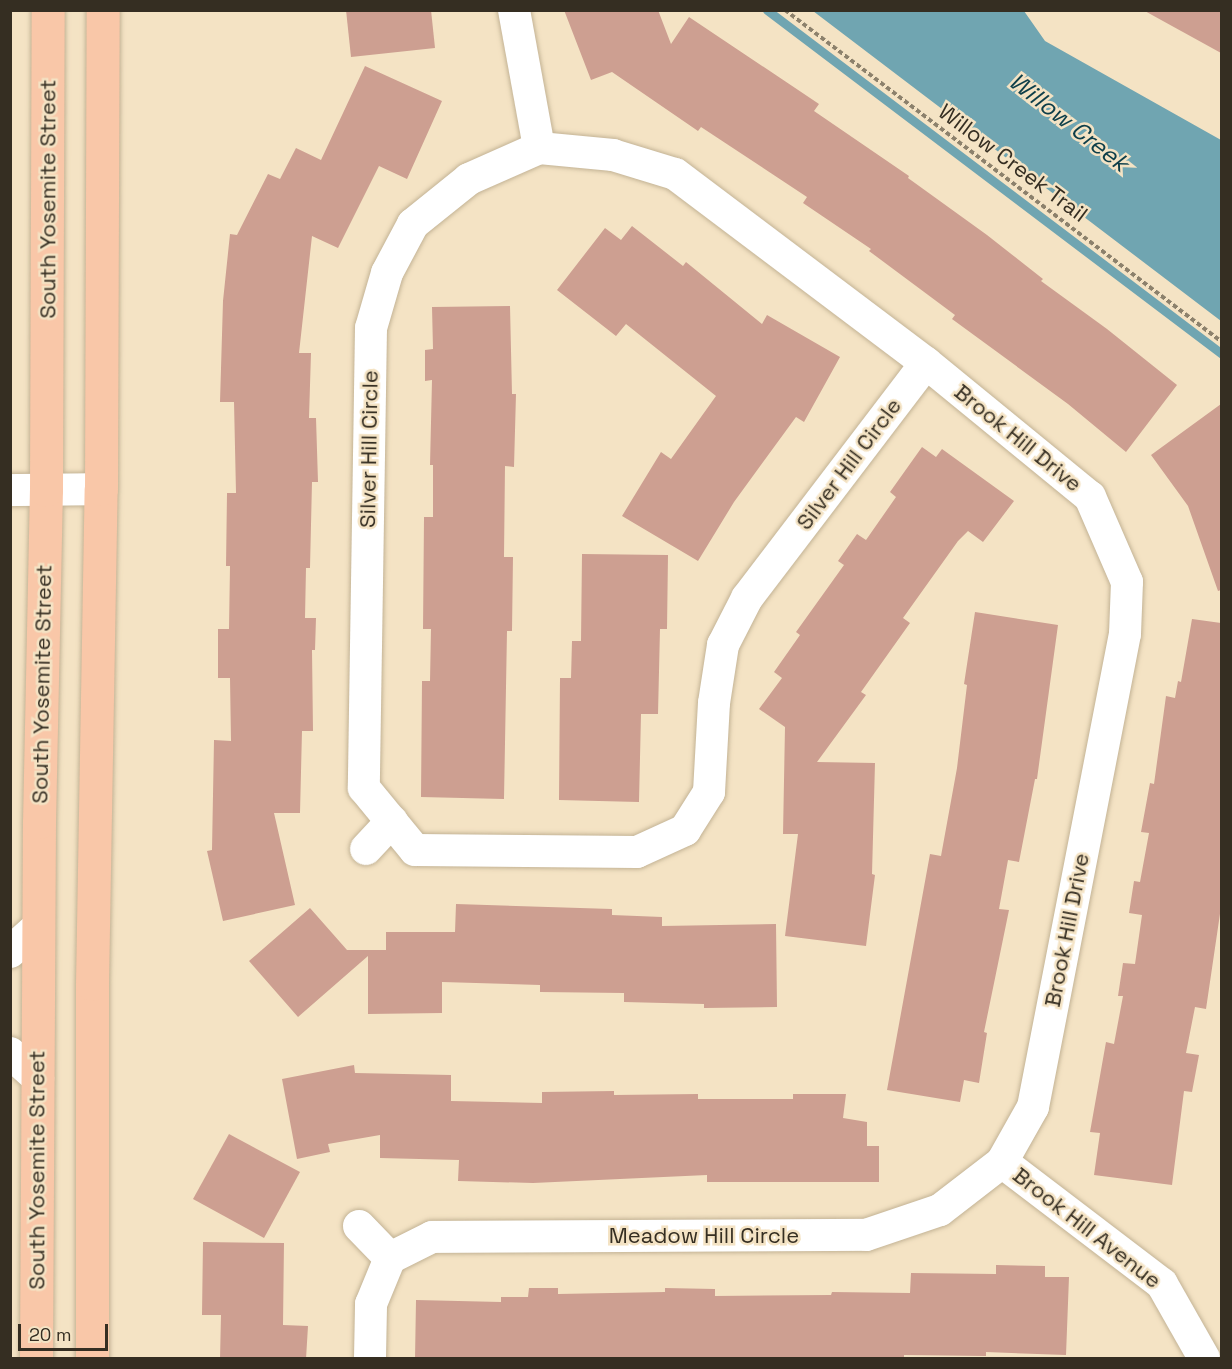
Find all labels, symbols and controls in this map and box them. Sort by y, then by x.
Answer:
water label: Willow Creek [1003,66,1135,178]
street label: South Yosemite Street [35,79,61,319]
street label: Willow Creek Trail [933,98,1093,228]
street label: Silver Hill Circle [354,370,384,528]
street label: Brook Hill Drive [949,379,1087,497]
street label: Silver Hill Circle [791,393,907,535]
street label: South Yosemite Street [27,564,57,804]
street label: Brook Hill Drive [1039,851,1095,1009]
street label: South Yosemite Street [24,1050,50,1290]
street label: Brook Hill Avenue [1008,1162,1166,1294]
street label: Meadow Hill Circle [609,1223,799,1249]
scale bar [21,1312,111,1350]
text: 20 m [29,1323,72,1346]

